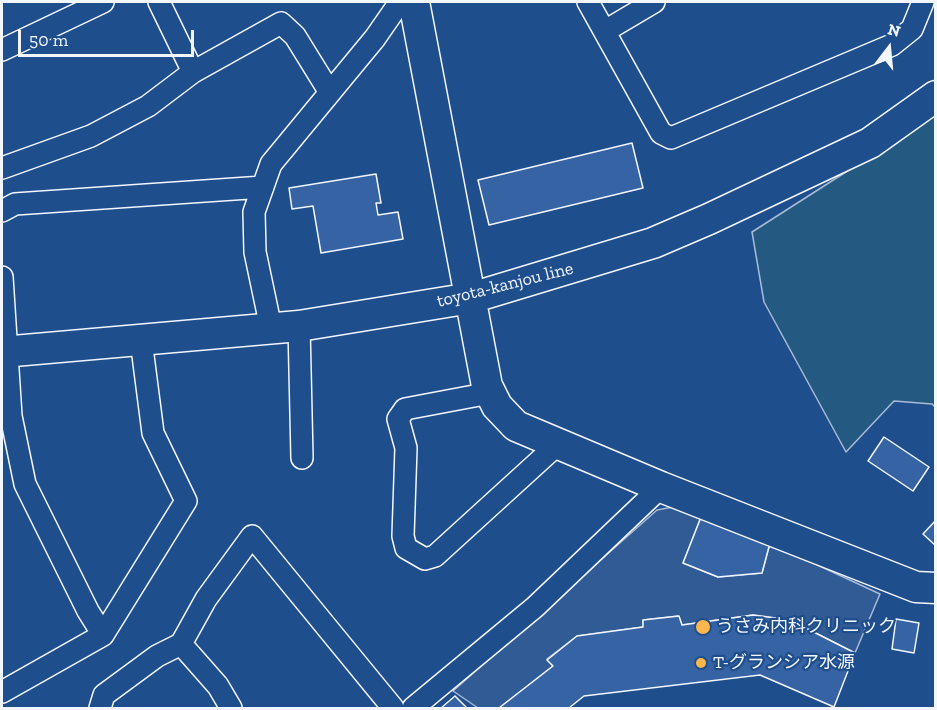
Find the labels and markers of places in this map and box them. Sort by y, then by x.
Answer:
place label: うさみ内科クリニック [716,616,896,638]
marker: うさみ内科クリニック [694,618,712,636]
place label: T-グランシア水源 [713,652,855,674]
marker: T-グランシア水源 [694,656,708,670]

